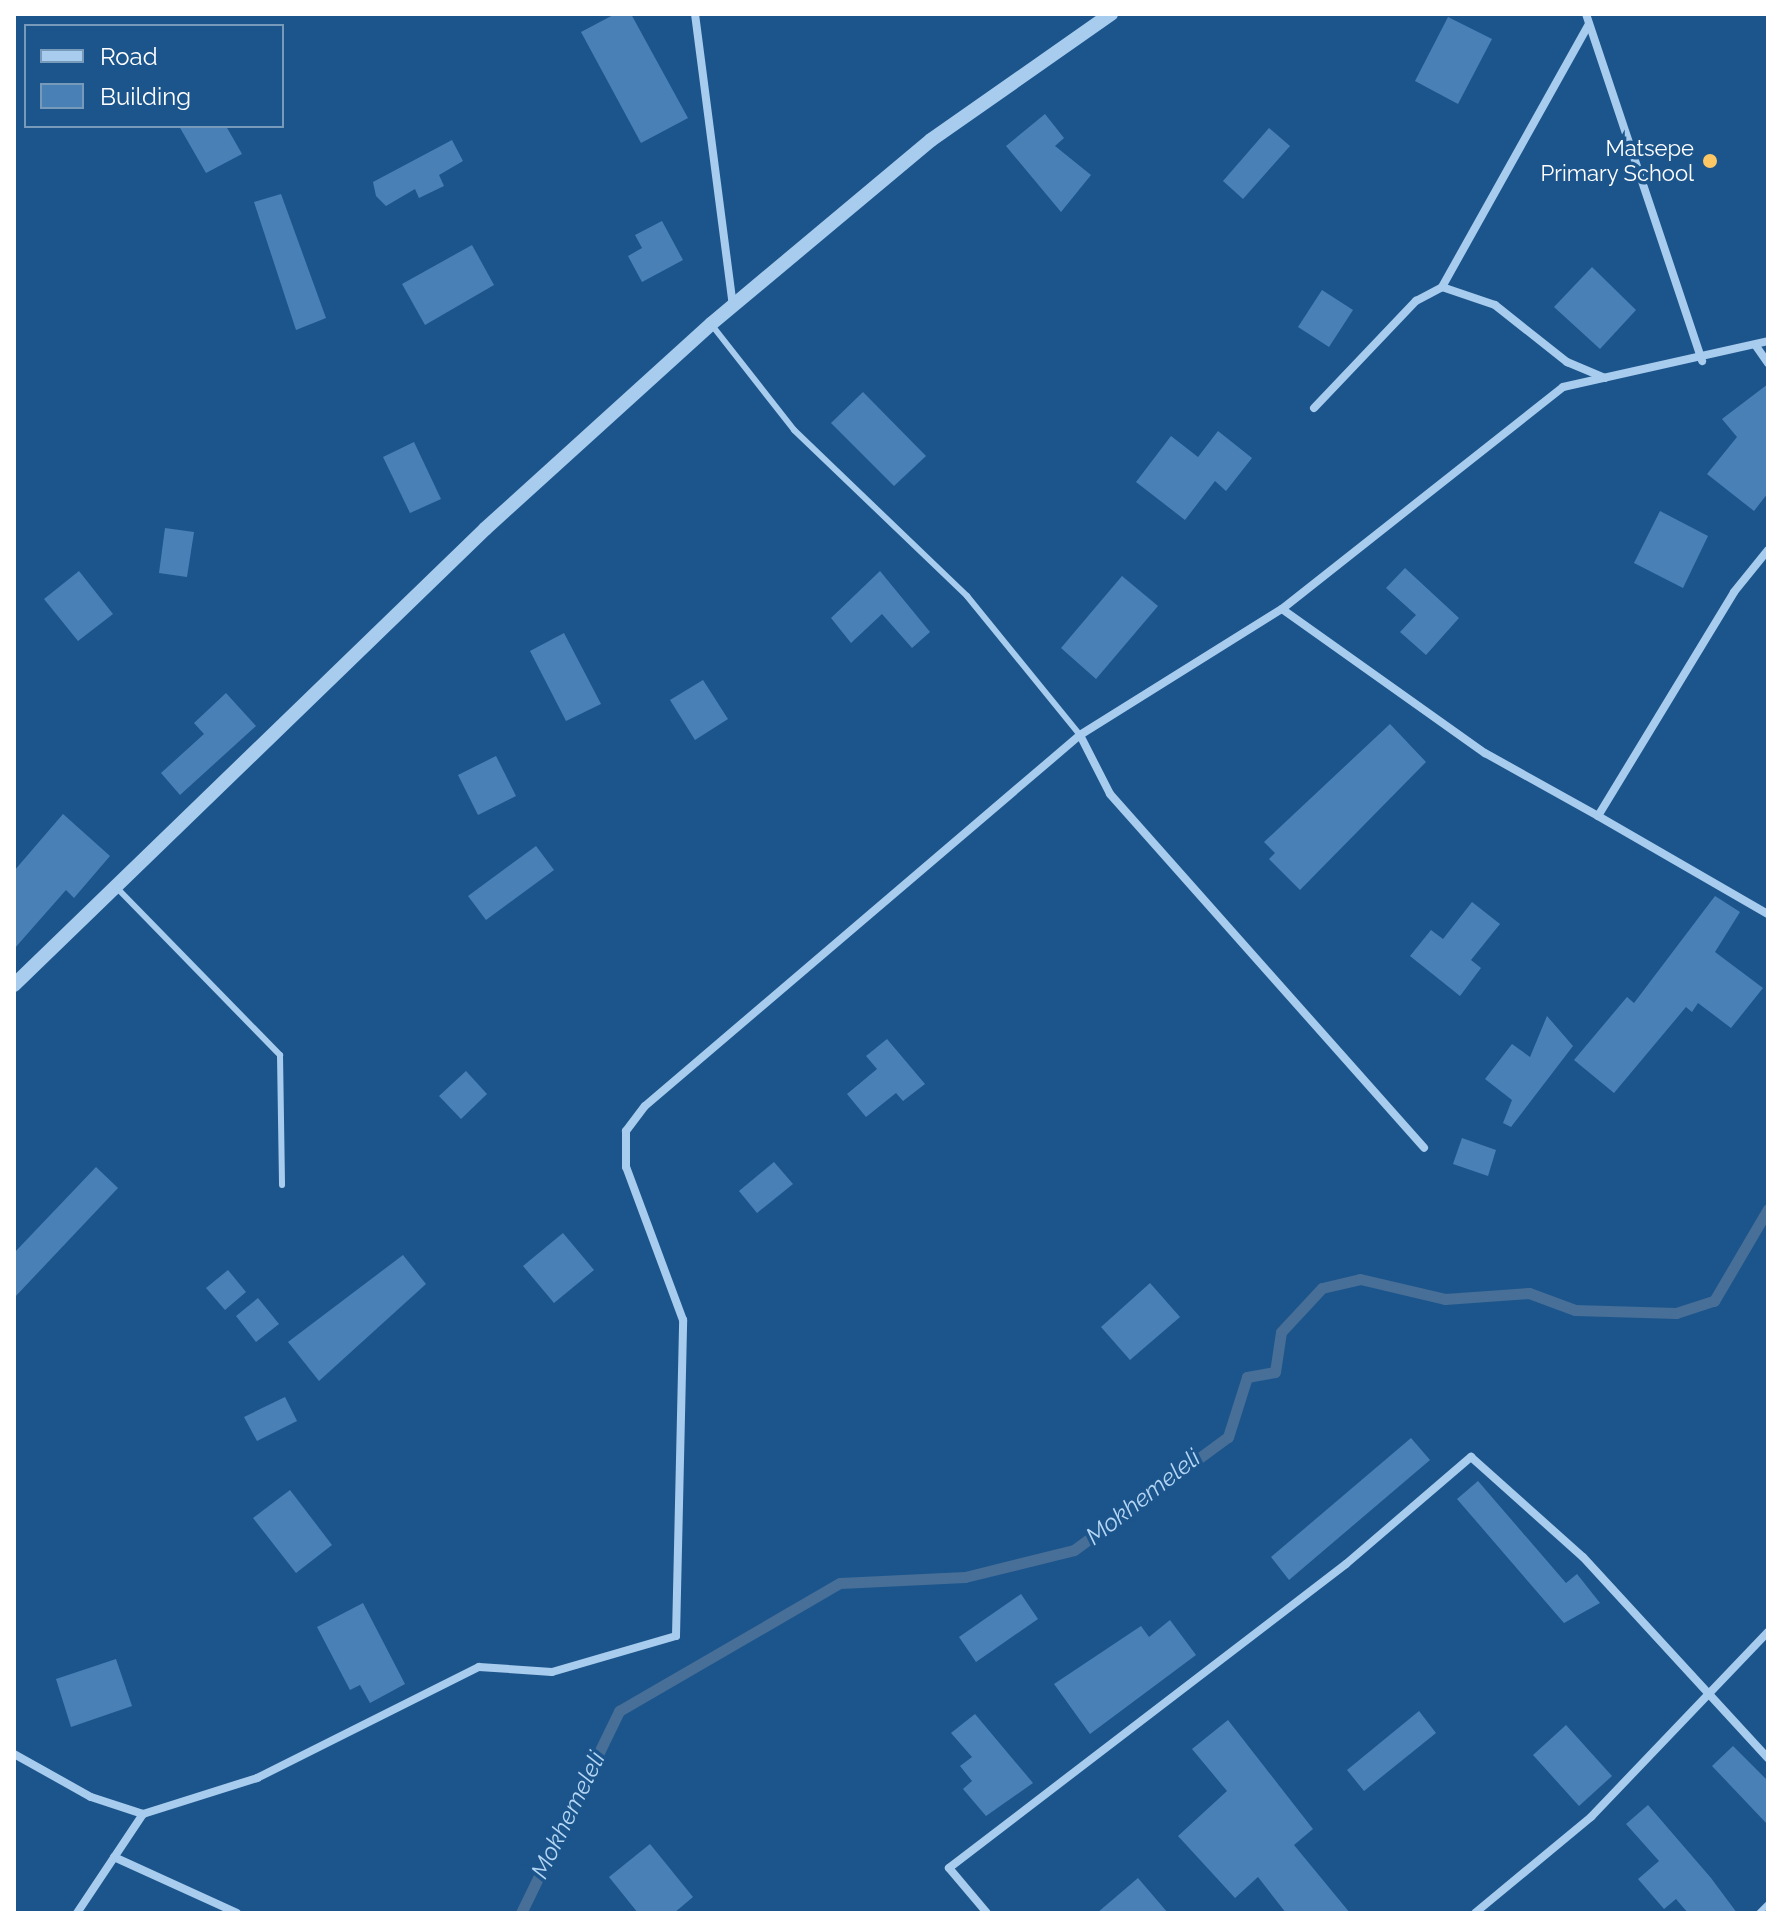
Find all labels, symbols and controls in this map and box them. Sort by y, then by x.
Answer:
legend [24,24,284,128]
text: Road [100,42,158,71]
text: Building [100,82,191,111]
place label: Matsepe Primary School [1540,135,1694,186]
marker: Matsepe Primary School [1701,152,1719,170]
water label: Mokhemeleli [1080,1443,1206,1551]
water label: Mokhemeleli [525,1747,611,1883]

